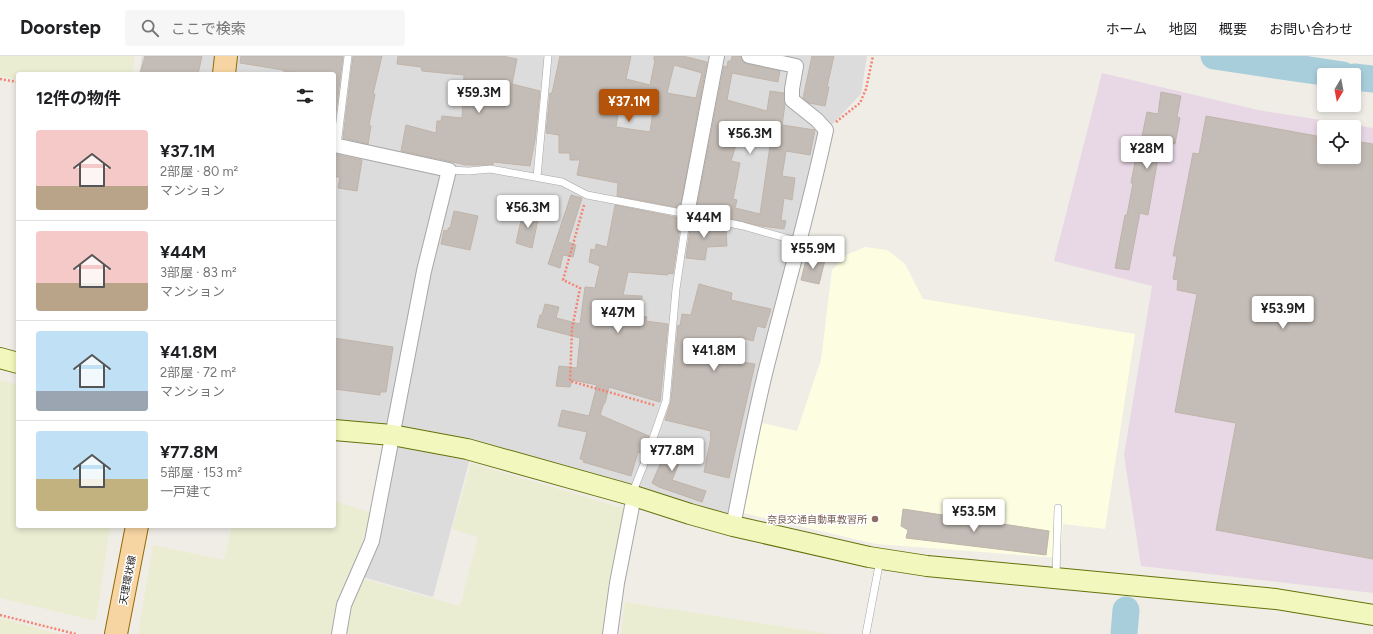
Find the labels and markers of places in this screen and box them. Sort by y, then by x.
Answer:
pin: ¥59.3M [446,80,512,114]
pin: ¥37.1M [596,89,662,123]
pin: ¥56.3M [717,121,783,155]
pin: ¥28M [1123,136,1171,170]
pin: ¥56.3M [495,195,561,229]
pin: ¥44M [680,205,728,239]
pin: ¥55.9M [780,236,846,270]
pin: ¥53.9M [1250,296,1316,330]
pin: ¥47M [594,300,642,334]
pin: ¥41.8M [681,338,747,372]
pin: ¥77.8M [639,438,705,472]
pin: ¥53.5M [941,499,1007,533]
place label: 奈良交通自動車教習所 [767,513,867,526]
marker: 奈良交通自動車教習所 [870,514,880,524]

